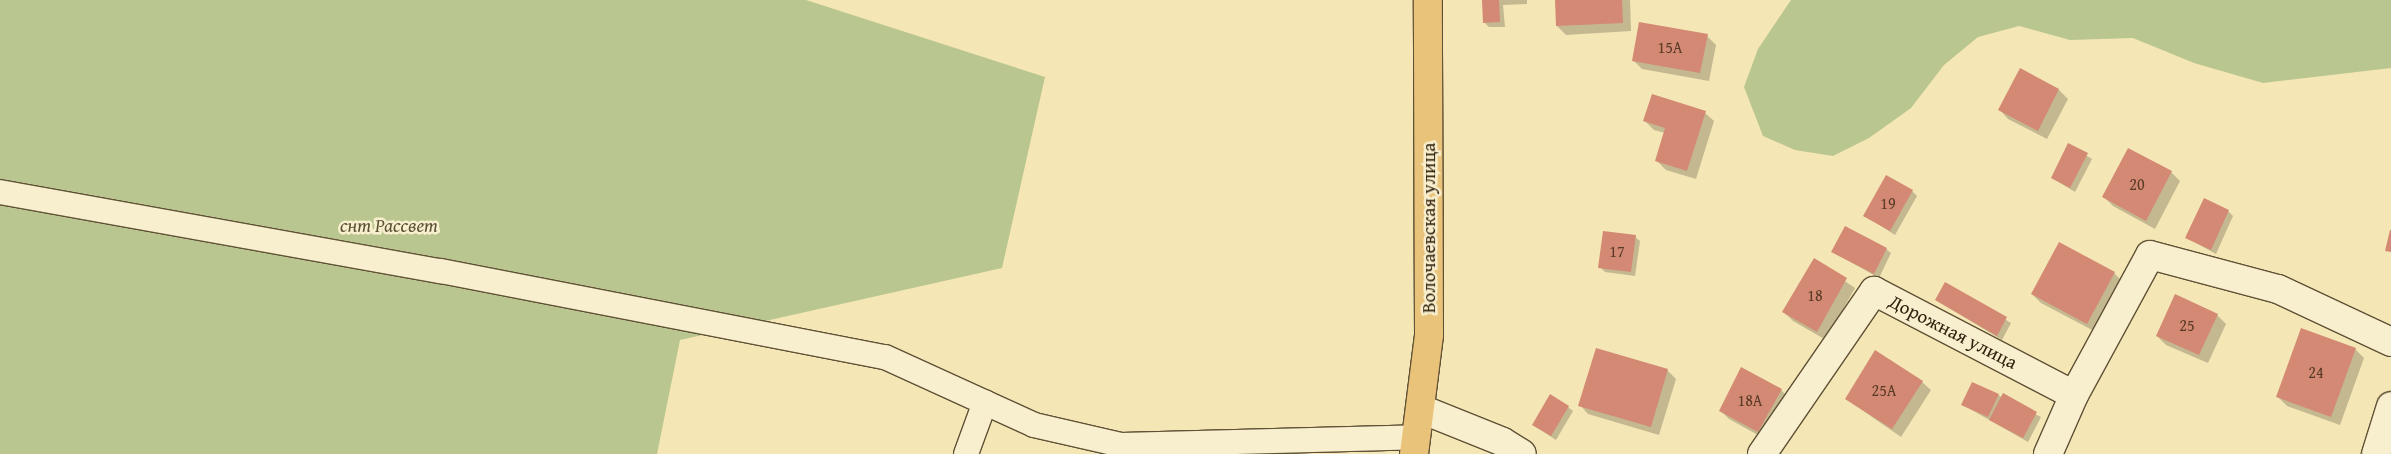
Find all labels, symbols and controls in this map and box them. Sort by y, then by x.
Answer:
house number: 15А [1657,37,1683,57]
street label: Волочаевская улица [1418,143,1440,313]
house number: 20 [2129,174,2145,194]
house number: 19 [1880,193,1896,213]
park label: снт Рассвет [340,215,438,237]
house number: 17 [1609,241,1625,261]
house number: 18 [1807,285,1823,305]
street label: Дорожная улица [1885,290,2021,374]
house number: 25 [2179,315,2195,335]
house number: 24 [2308,362,2324,382]
house number: 25А [1871,380,1897,400]
house number: 18А [1737,390,1763,410]

